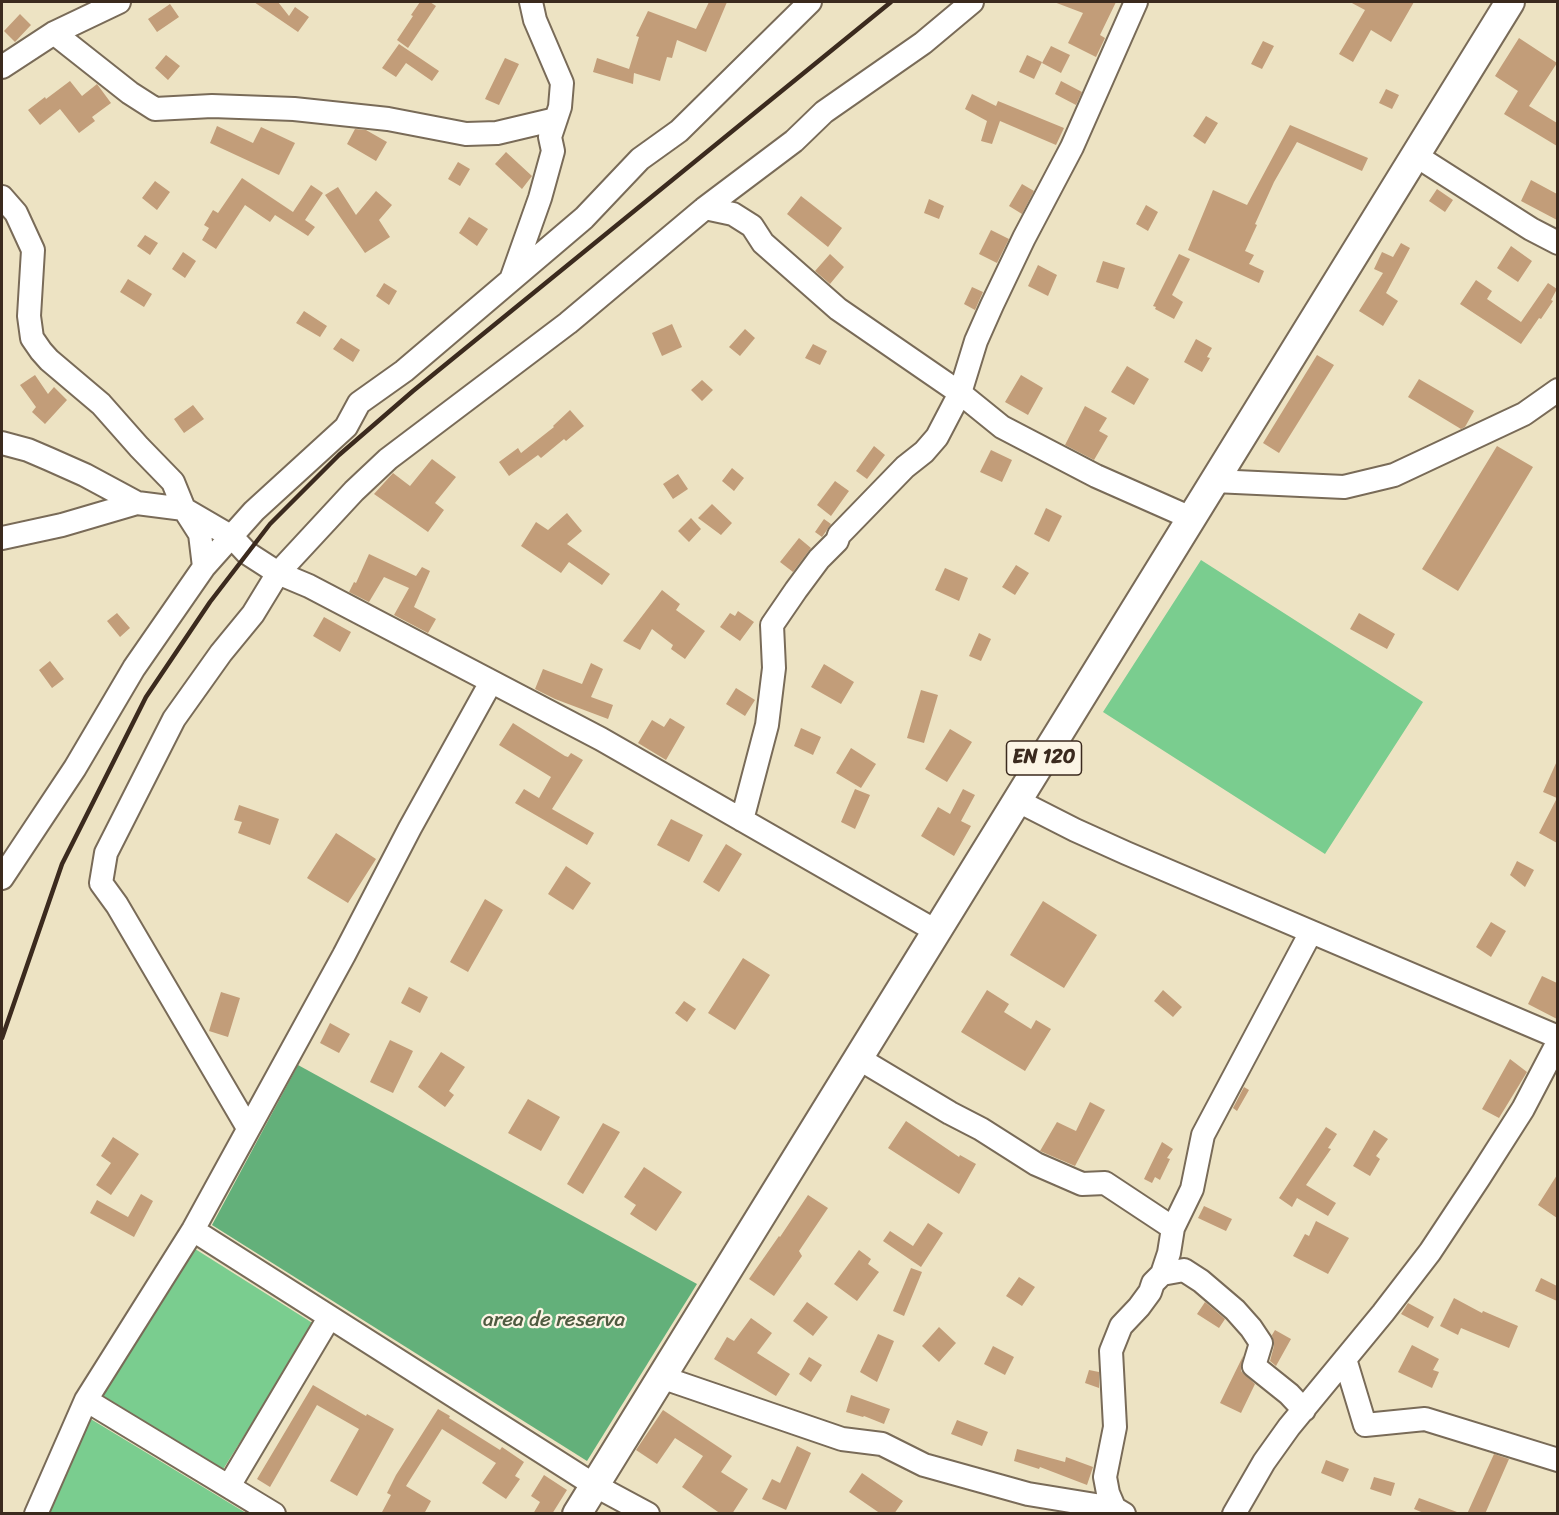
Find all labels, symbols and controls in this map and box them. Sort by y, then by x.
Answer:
road number: EN 120 [1006,741,1082,775]
park label: area de reserva [483,1308,625,1334]

